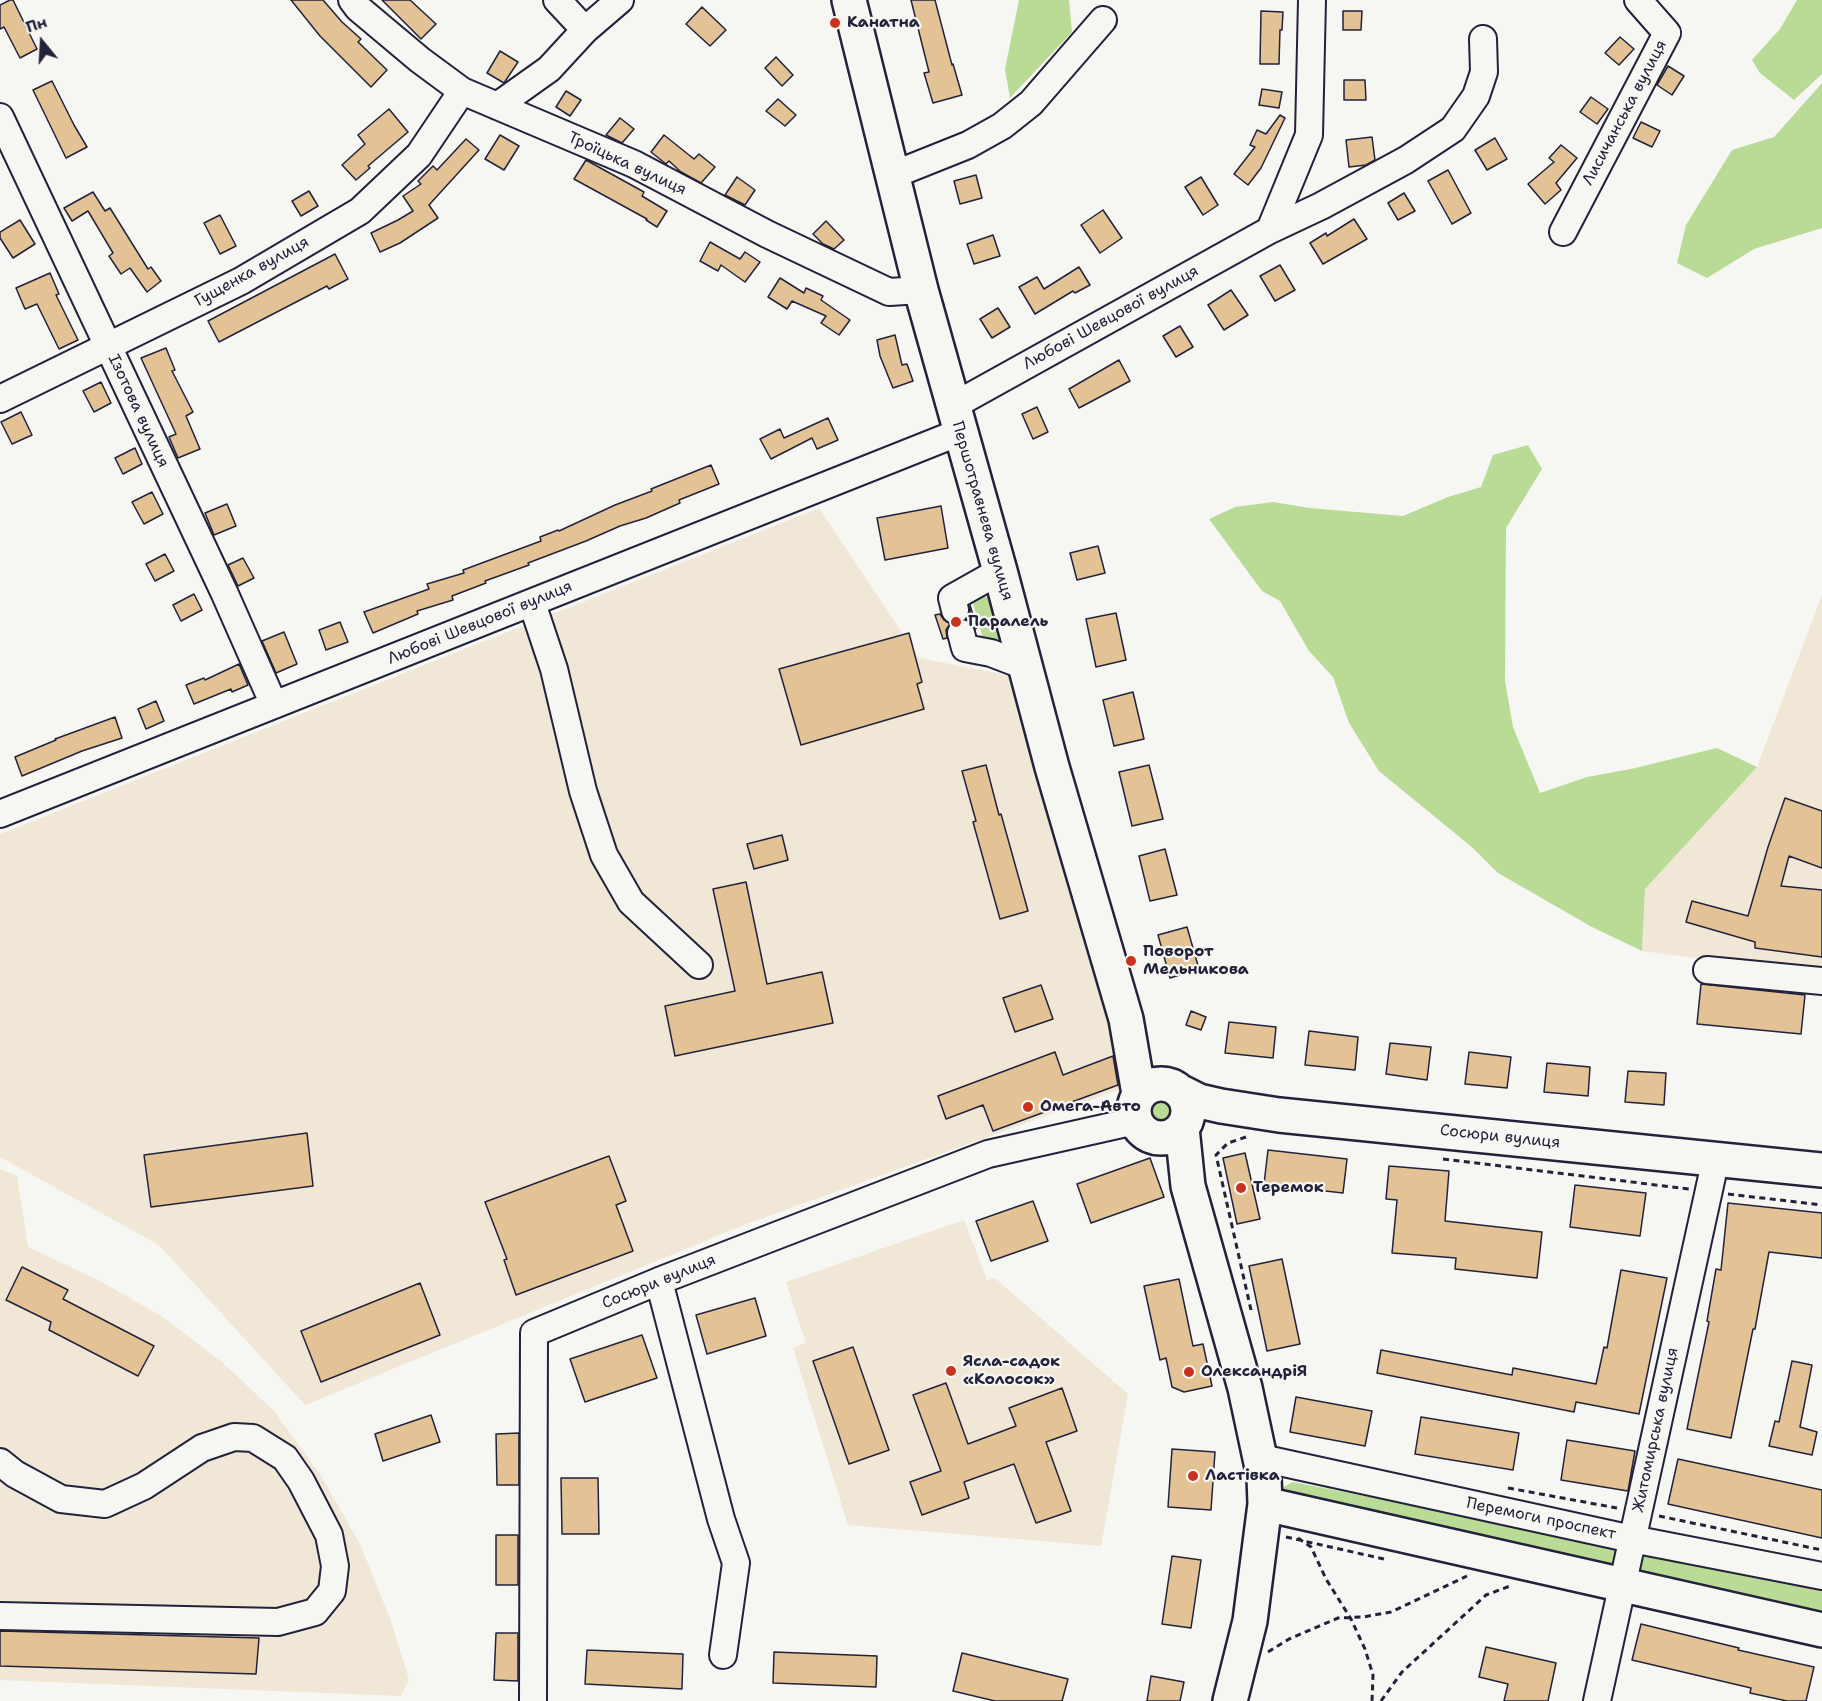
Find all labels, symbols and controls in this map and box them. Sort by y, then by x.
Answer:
text: Пн [23,11,50,38]
north arrow [12,12,72,72]
place label: Канатна [847,13,920,33]
marker: Канатна [828,16,842,30]
street label: Лисичанська вулиця [1579,37,1671,189]
street label: Троїцька вулиця [565,128,689,200]
street label: Гущенка вулиця [191,233,313,311]
street label: Любові Шевцової вулиця [1020,262,1202,374]
street label: Ізотова вулиця [103,351,173,471]
street label: Першотравнева вулиця [947,419,1017,603]
street label: Любові Шевцової вулиця [385,577,575,669]
place label: Паралель [968,612,1048,632]
marker: Паралель [949,615,963,629]
place label: Поворот Мельникова [1143,942,1249,980]
marker: Поворот Мельникова [1124,954,1138,968]
place label: Омега-Авто [1040,1097,1141,1117]
marker: Омега-Авто [1021,1100,1035,1114]
street label: Сосюри вулиця [1439,1121,1561,1153]
place label: Теремок [1253,1178,1324,1198]
marker: Теремок [1234,1181,1248,1195]
street label: Сосюри вулиця [599,1250,719,1314]
street label: Житомирська вулиця [1629,1346,1683,1514]
place label: Ясла-садок «Колосок» [963,1352,1060,1390]
place label: ОлександріЯ [1201,1362,1307,1382]
marker: Ясла-садок «Колосок» [944,1364,958,1378]
marker: ОлександріЯ [1182,1365,1196,1379]
place label: Ластівка [1205,1466,1280,1486]
marker: Ластівка [1186,1469,1200,1483]
street label: Перемоги проспект [1464,1494,1618,1544]

